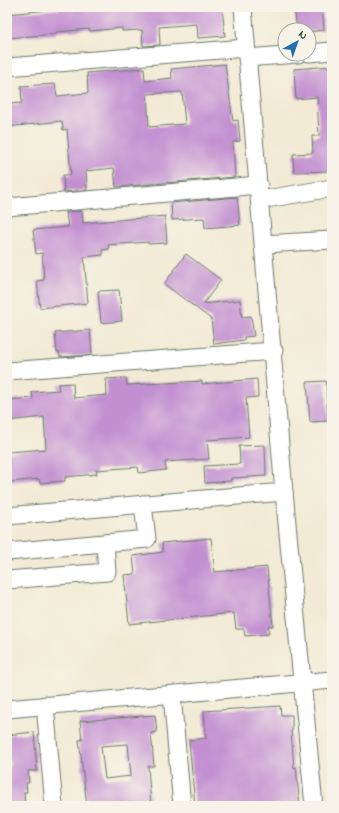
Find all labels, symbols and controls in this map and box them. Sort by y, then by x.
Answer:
north arrow [277,22,317,62]
text: N [295,27,311,44]

